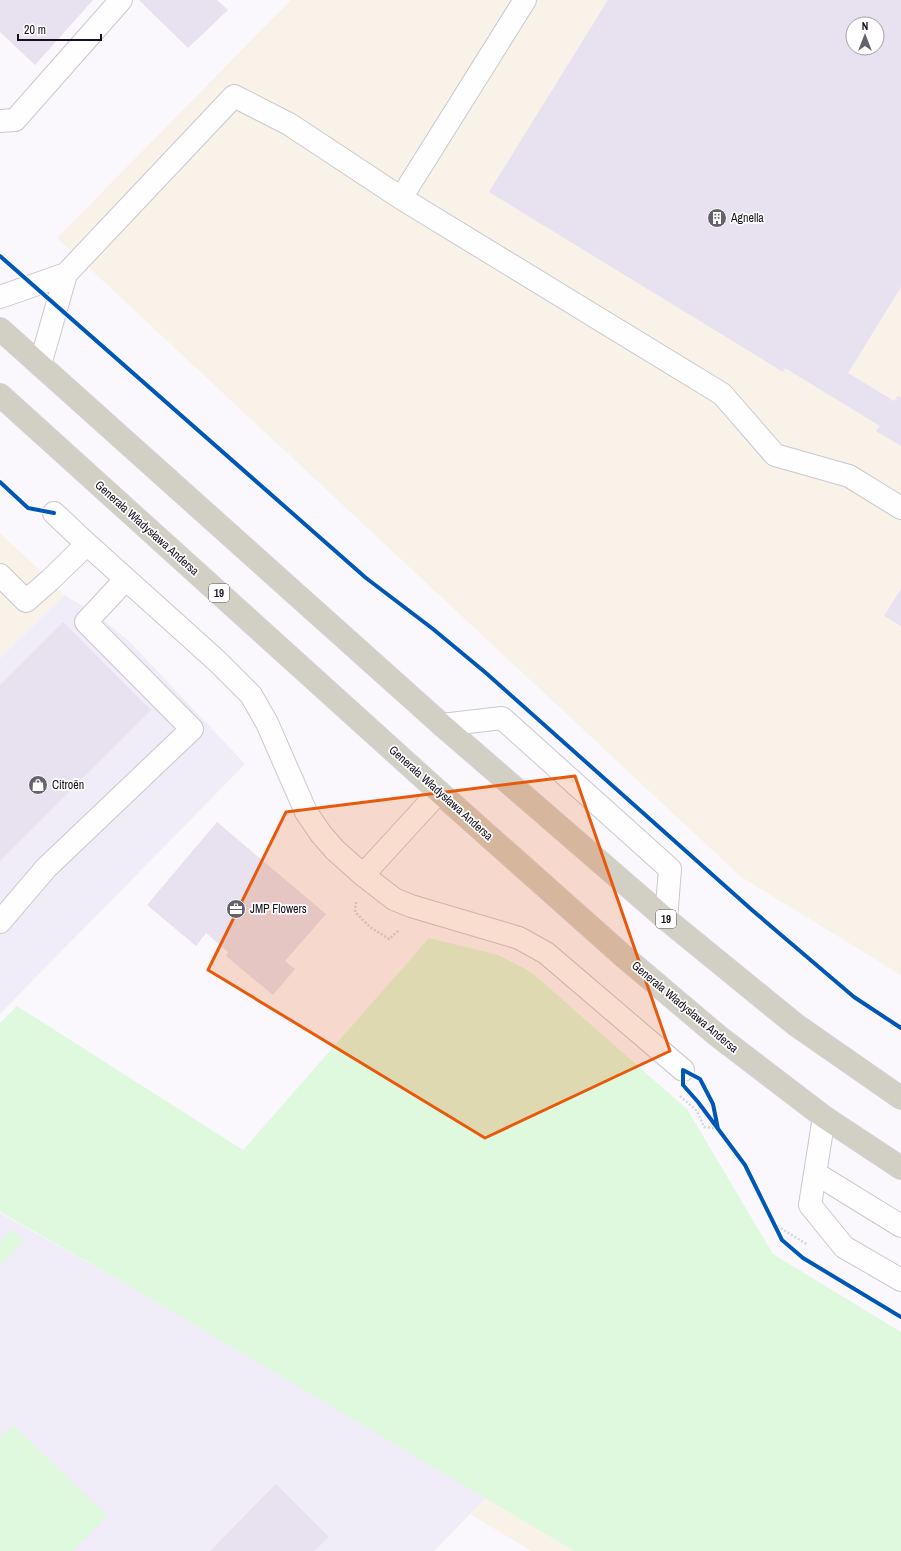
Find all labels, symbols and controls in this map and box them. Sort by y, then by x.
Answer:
scale bar [18,16,101,42]
north arrow [845,16,885,56]
text: N [862,19,868,33]
text: 20 m [24,22,46,38]
building icon: Agnella [706,207,728,229]
place label: Agnella [730,210,764,226]
street label: Generała Władysława Andersa [92,477,203,579]
road number: 19 [209,584,229,602]
street label: Generała Władysława Andersa [386,742,497,844]
shop icon: Citroën [27,774,49,796]
place label: Citroën [52,777,84,793]
office icon: JMP Flowers [225,898,247,920]
place label: JMP Flowers [250,901,307,917]
road number: 19 [656,910,676,928]
street label: Generała Władysława Andersa [628,958,742,1057]

